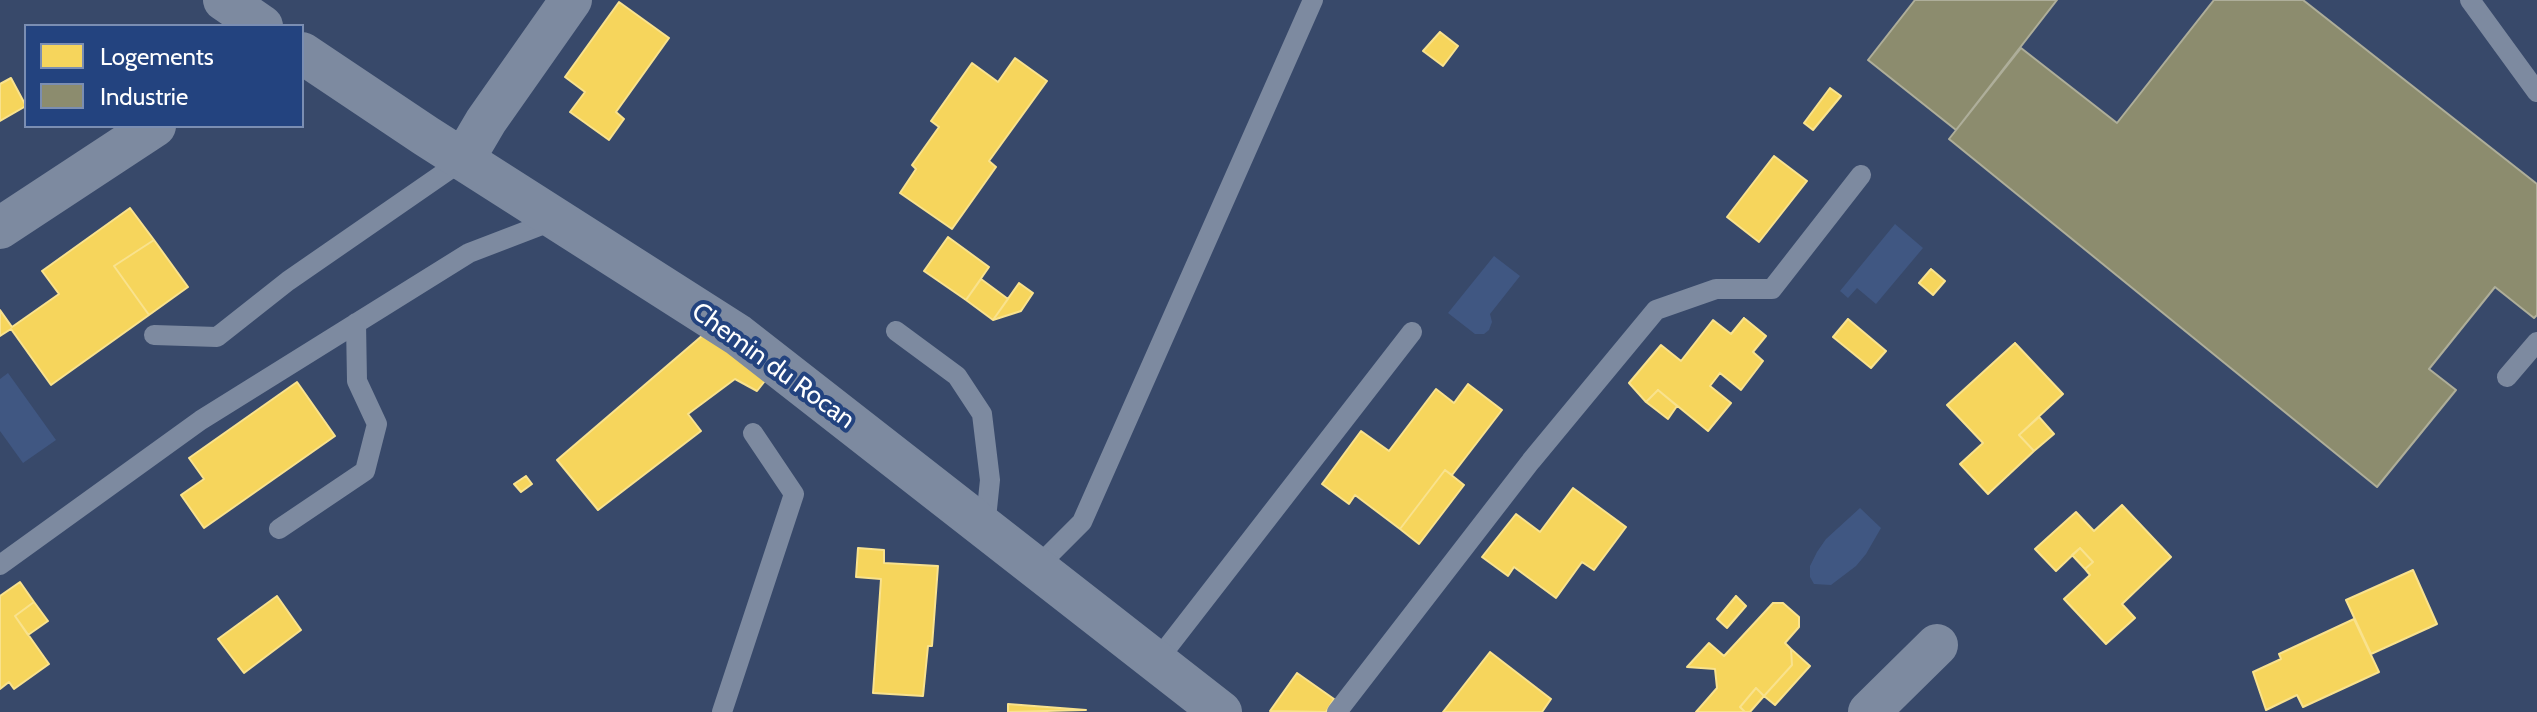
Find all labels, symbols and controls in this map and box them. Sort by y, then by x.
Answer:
legend [24,24,304,128]
text: Logements [100,42,214,71]
text: Industrie [100,82,188,111]
street label: Chemin du Rocan [685,296,861,436]

